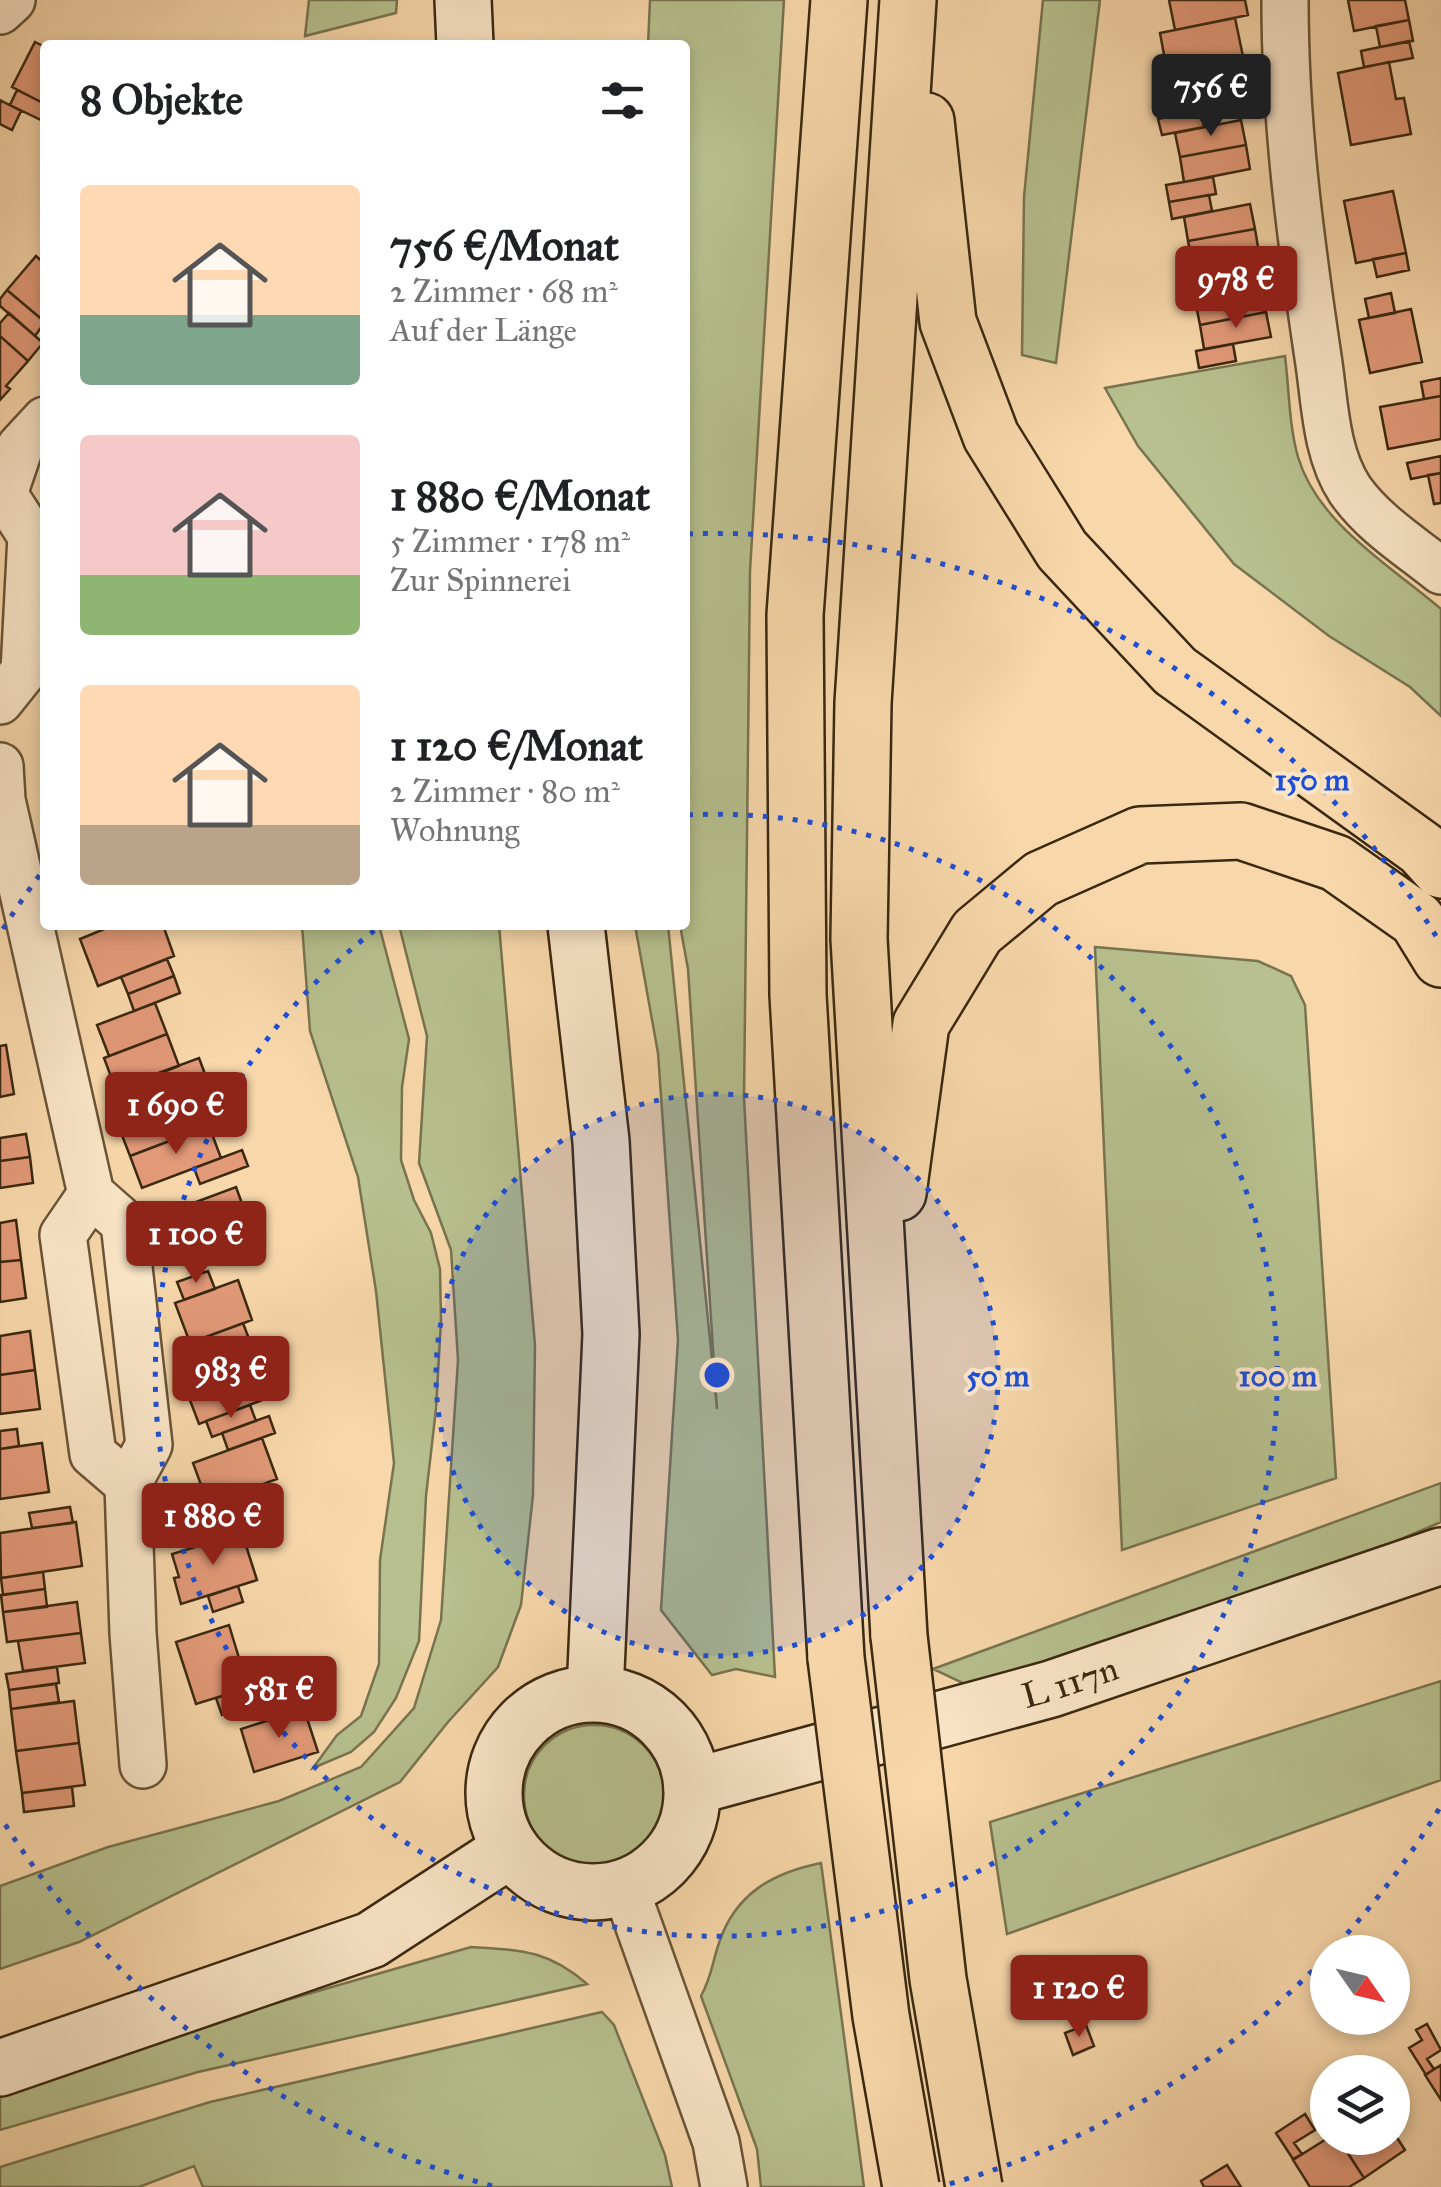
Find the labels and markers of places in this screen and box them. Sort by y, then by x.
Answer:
pin: 756 € [1141,54,1281,139]
pin: 978 € [1166,246,1306,331]
pin: 1 690 € [84,1072,268,1157]
pin: 1 100 € [104,1201,288,1286]
pin: 983 € [161,1336,301,1421]
centre of rings [699,1357,735,1393]
pin: 1 880 € [121,1483,305,1568]
pin: 581 € [209,1656,349,1741]
pin: 1 120 € [987,1955,1171,2040]

